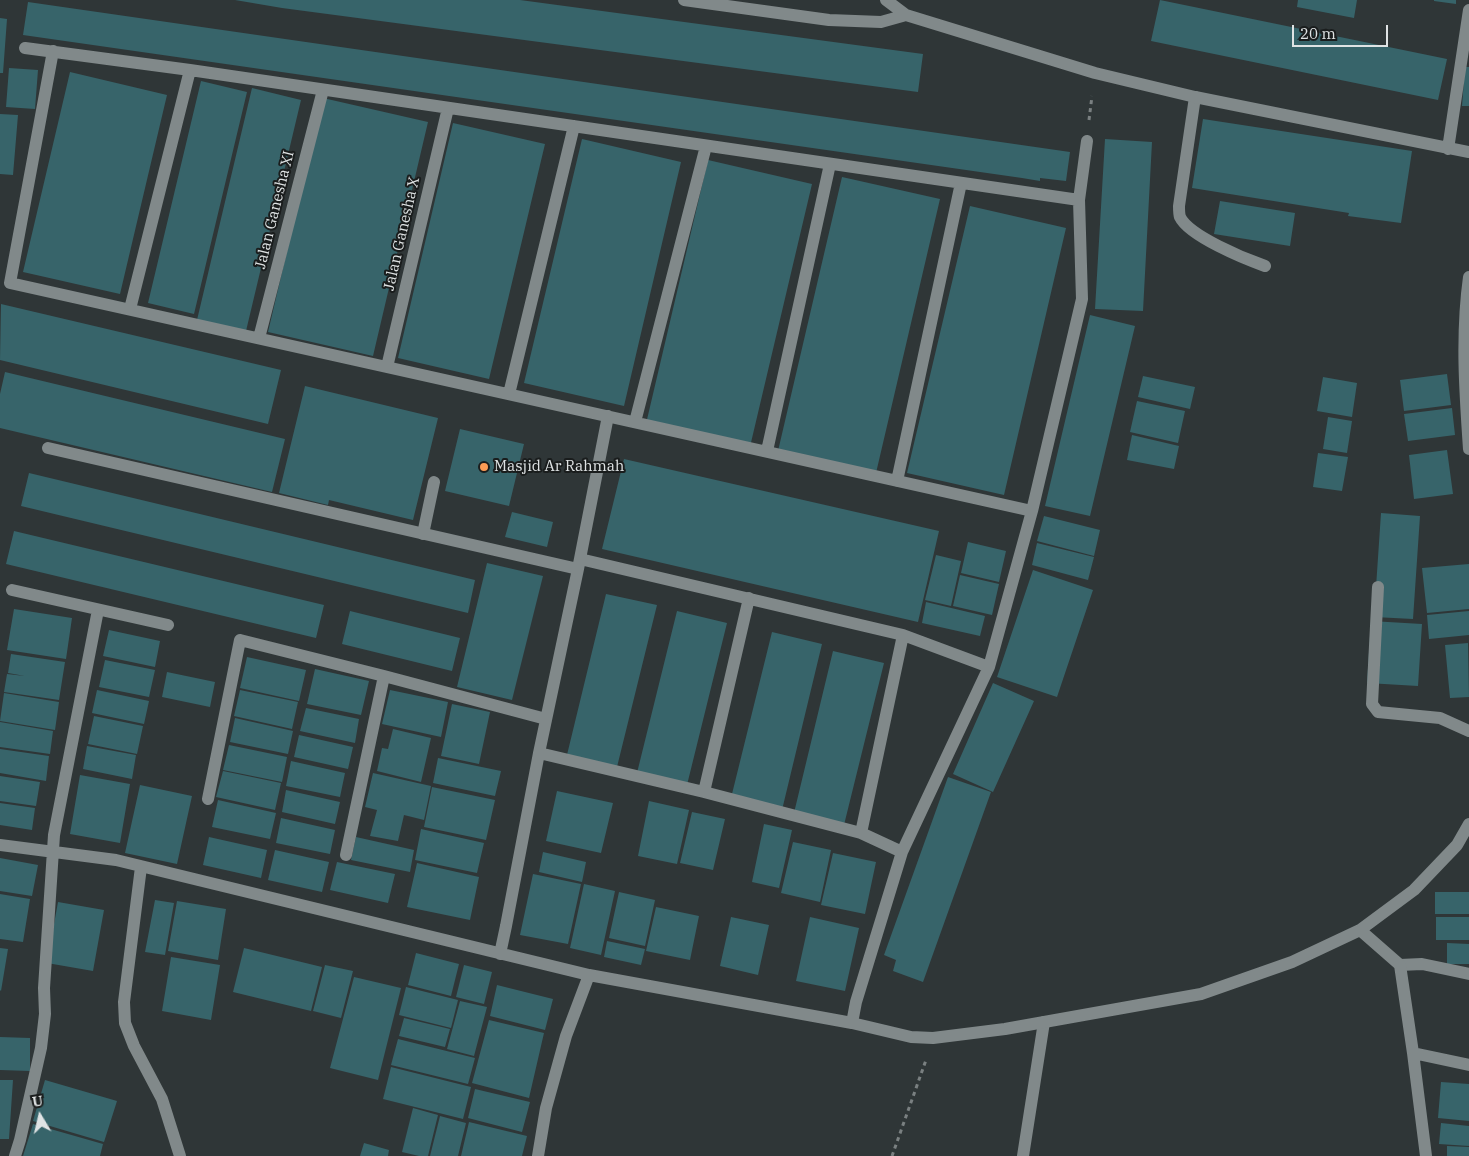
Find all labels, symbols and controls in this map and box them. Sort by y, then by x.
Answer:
scale bar [1294,15,1390,47]
text: 20 m [1300,24,1336,43]
street label: Jalan Ganesha XI [252,149,298,271]
street label: Jalan Ganesha X [380,176,424,292]
place label: Masjid Ar Rahmah [494,458,624,476]
marker: Masjid Ar Rahmah [478,461,490,473]
north arrow [15,1091,65,1141]
text: U [31,1091,44,1111]

